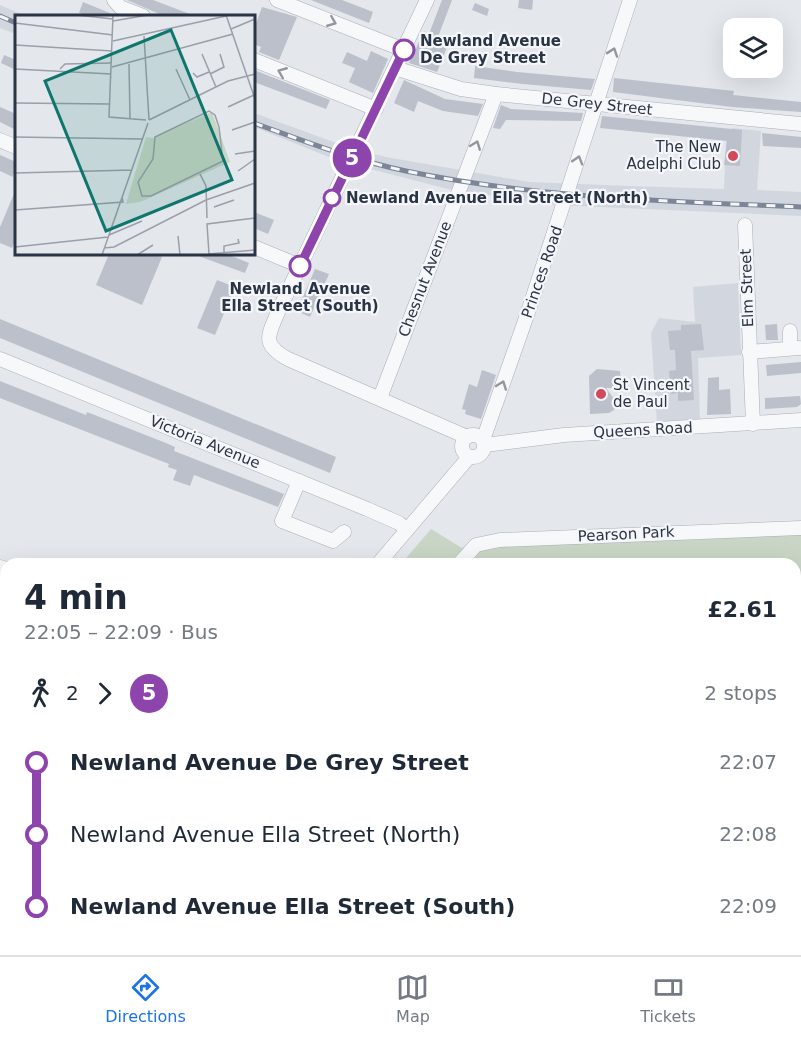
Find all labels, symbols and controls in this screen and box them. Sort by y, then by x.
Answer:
inset map [15,15,255,255]
one-way arrow [325,15,336,27]
map controls [723,18,783,78]
button: layers [723,18,783,78]
place label: Newland Avenue De Grey Street [420,32,561,67]
marker: Newland Avenue De Grey Street [393,39,415,61]
one-way arrow [606,47,618,58]
one-way arrow [278,67,289,79]
street label: De Grey Street [541,89,653,119]
line badge: 5 [332,138,372,178]
place label: The New Adelphi Club [626,138,721,173]
one-way arrow [469,141,481,152]
text: 5 [345,146,359,170]
marker: The New Adelphi Club [726,149,740,163]
one-way arrow [571,155,583,166]
marker: Newland Avenue Ella Street (North) [323,189,341,207]
place label: Newland Avenue Ella Street (North) [346,189,648,207]
street label: Chesnut Avenue [395,219,455,339]
street label: Princes Road [518,224,566,320]
street label: Elm Street [737,248,757,328]
marker: Newland Avenue Ella Street (South) [289,255,311,277]
place label: Newland Avenue Ella Street (South) [221,280,379,315]
place label: St Vincent de Paul [613,376,690,411]
one-way arrow [495,380,508,391]
marker: St Vincent de Paul [594,387,608,401]
street label: Victoria Avenue [147,412,263,472]
street label: Queens Road [593,418,693,442]
street label: Pearson Park [577,522,675,546]
text: 4 min [24,578,128,617]
text: £2.61 [707,597,777,622]
text: 22:05 – 22:09 · Bus [24,620,218,644]
icon: walk [24,677,57,710]
icon: forward [88,677,121,710]
text: 2 [66,681,79,705]
text: 5 [142,681,156,705]
text: 2 stops [704,681,777,705]
text: Newland Avenue De Grey Street [70,750,469,775]
text: 22:07 [719,750,777,774]
text: Newland Avenue Ella Street (North) [70,822,460,847]
text: 22:08 [719,822,777,846]
text: Newland Avenue Ella Street (South) [70,894,515,919]
text: 22:09 [719,894,777,918]
tab: Directions [105,971,186,1026]
tab: Map [396,971,430,1026]
tab: Tickets [640,971,696,1026]

